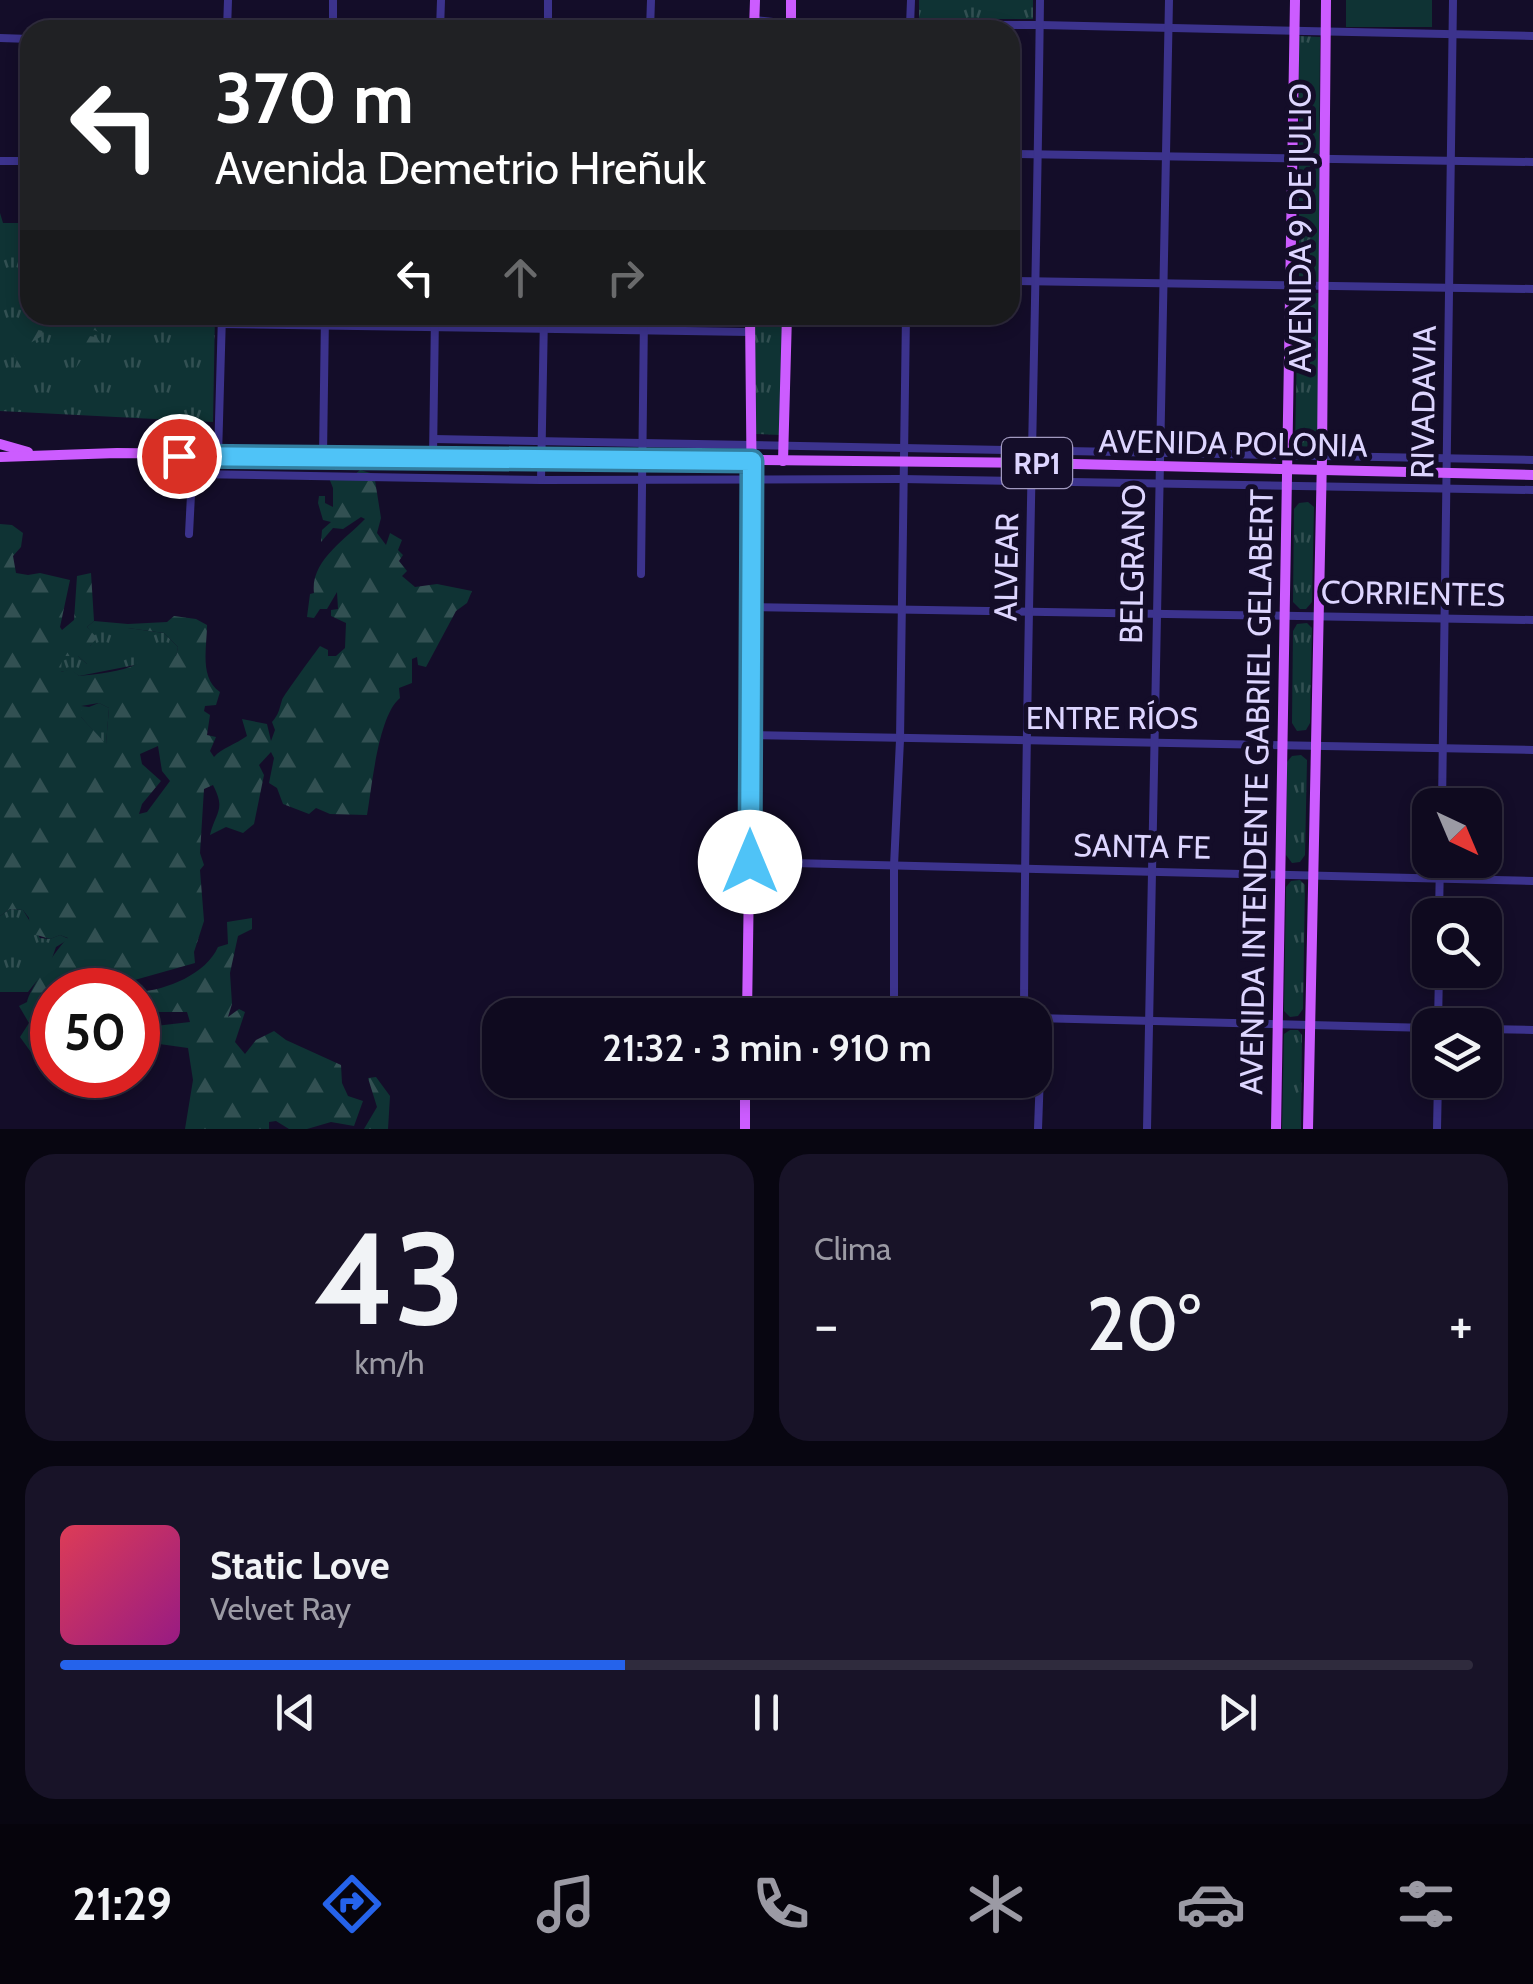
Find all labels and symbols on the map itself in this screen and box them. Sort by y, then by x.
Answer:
street label: AVENIDA 9 DE JULIO [1280,83,1319,373]
street label: RIVADAVIA [1402,325,1444,479]
pin [137,414,222,499]
street label: AVENIDA POLONIA [1098,421,1368,465]
road number: RP1 [1002,438,1072,488]
street label: BELGRANO [1111,484,1153,644]
street label: AVENIDA INTENDENTE GABRIEL GELABERT [1231,489,1281,1095]
street label: ALVEAR [986,512,1026,622]
street label: CORRIENTES [1320,572,1506,614]
street label: ENTRE RÍOS [1026,698,1198,737]
north arrow [1412,788,1502,878]
position arrow [698,810,802,914]
street label: SANTA FE [1073,825,1211,867]
speed limit sign: 50 [30,968,160,1098]

